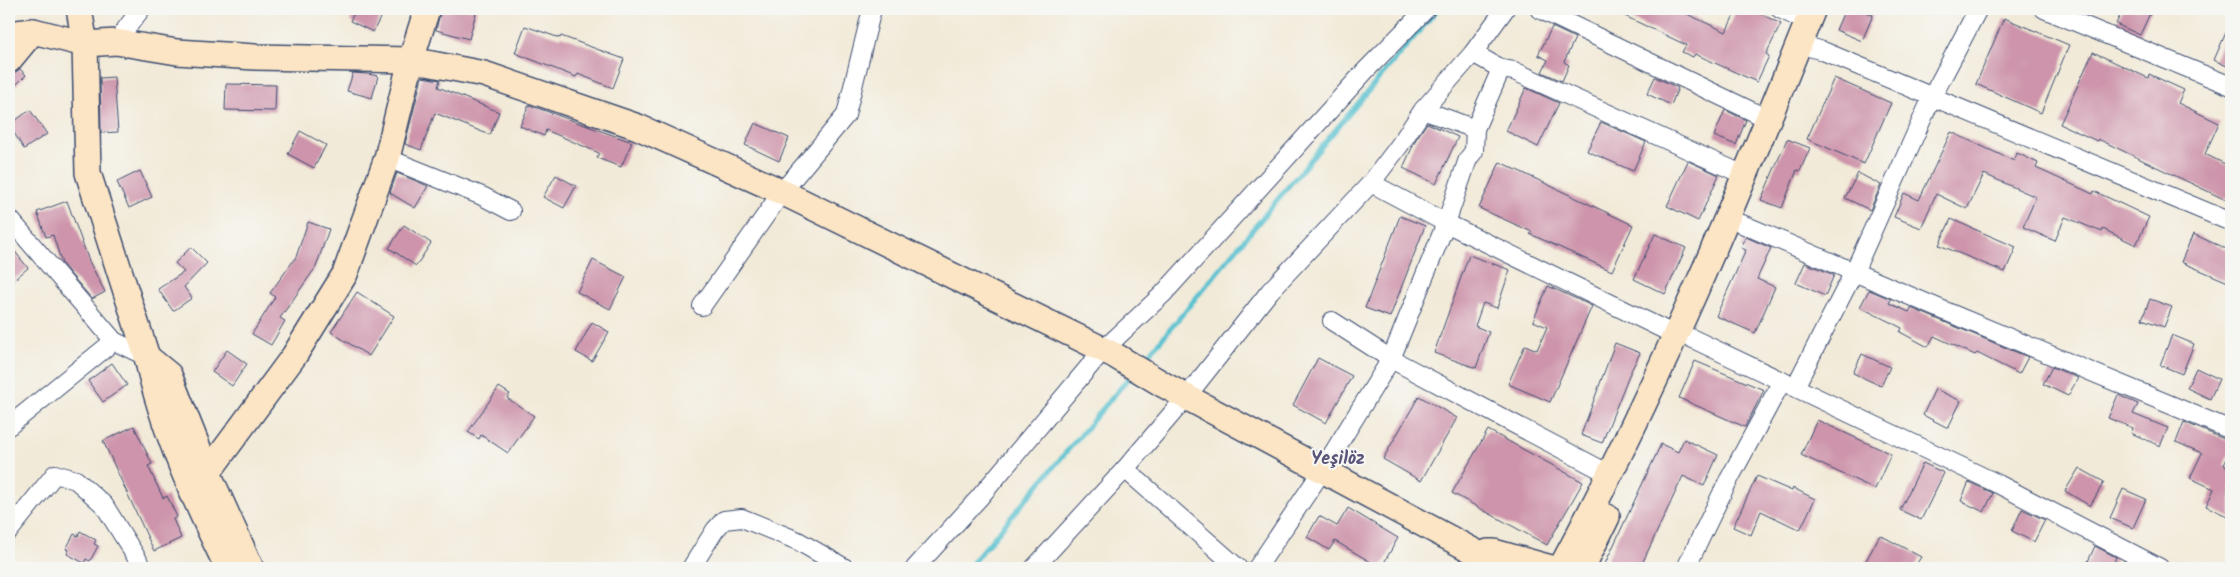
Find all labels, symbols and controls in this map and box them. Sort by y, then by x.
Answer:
district label: Yeşilöz [1311,445,1365,474]

